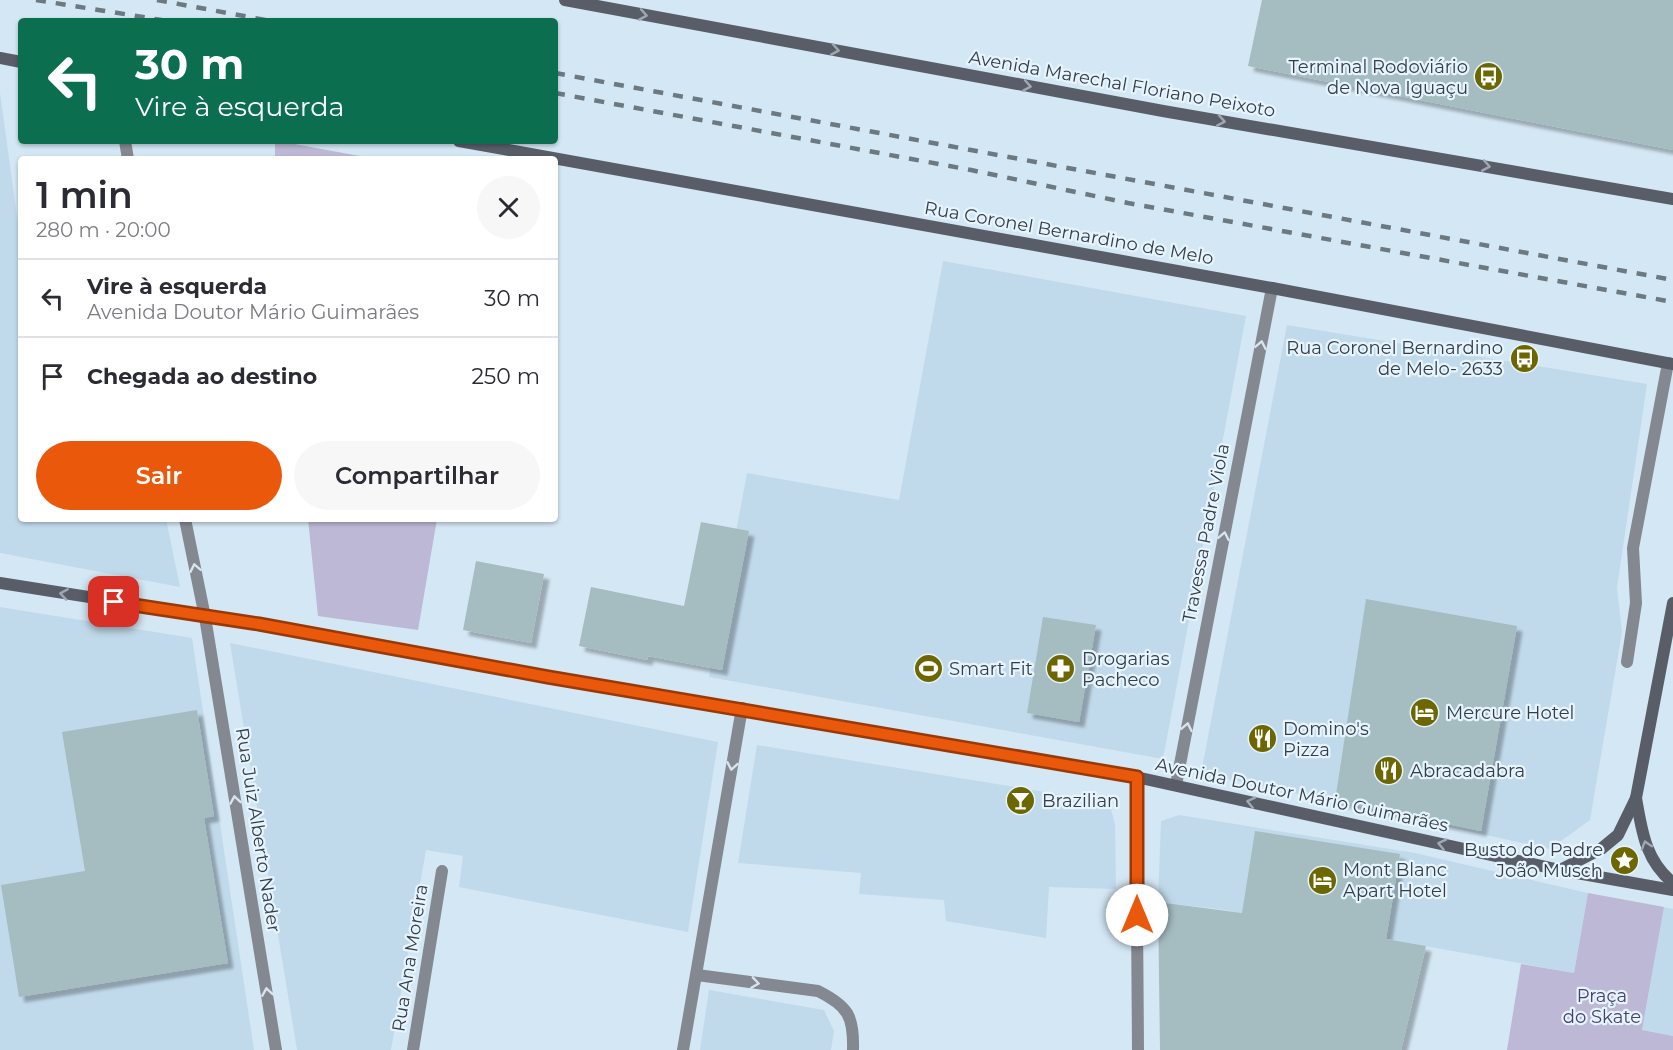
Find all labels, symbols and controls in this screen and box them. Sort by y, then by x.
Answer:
one-way arrow [638,8,648,21]
text: 30 m [135,38,244,90]
icon: left [36,42,114,120]
one-way arrow [830,43,840,56]
street label: Avenida Marechal Floriano Peixoto [967,46,1277,122]
place label: Terminal Rodoviário de Nova Iguaçu [1288,56,1468,99]
bus stop icon: Terminal Rodoviário de Nova Iguaçu [1473,61,1505,93]
one-way arrow [1022,79,1031,91]
text: Vire à esquerda [135,90,344,123]
one-way arrow [1216,114,1226,126]
one-way arrow [1481,160,1491,172]
text: 1 min [36,173,133,217]
button: close [477,176,540,239]
street label: Rua Coronel Bernardino de Melo [923,197,1215,269]
text: 280 m · 20:00 [36,218,171,242]
text: Vire à esquerda [87,273,267,300]
icon: left [36,282,69,315]
text: 30 m [484,285,540,312]
text: Avenida Doutor Mário Guimarães [87,300,419,324]
place label: Rua Coronel Bernardino de Melo- 2633 [1286,337,1503,380]
one-way arrow [1254,340,1267,350]
bus stop icon: Rua Coronel Bernardino de Melo- 2633 [1508,342,1540,374]
icon: arrive [36,360,69,393]
text: Chegada ao destino [87,363,317,390]
text: 250 m [471,363,540,390]
button: Sair [36,441,282,510]
button: Compartilhar [294,441,540,510]
street label: Travessa Padre Viola [1178,441,1234,625]
one-way arrow [1217,531,1230,541]
one-way arrow [189,563,202,573]
pin [88,576,139,627]
icon: arrive [97,585,130,618]
one-way arrow [60,588,69,600]
place label: Drogarias Pacheco [1082,648,1170,691]
sports icon: Smart Fit [912,653,944,685]
pharmacy icon: Drogarias Pacheco [1045,653,1077,685]
place label: Smart Fit [949,658,1033,680]
hotel icon: Mercure Hotel [1409,697,1441,729]
place label: Mercure Hotel [1446,702,1574,724]
place label: Domino's Pizza [1283,718,1369,761]
one-way arrow [1180,723,1193,733]
restaurant icon: Domino's Pizza [1246,723,1278,755]
street label: Rua Juiz Alberto Nader [231,726,285,934]
street label: Avenida Doutor Mário Guimarães [1154,753,1451,837]
restaurant icon: Abracadabra [1373,755,1405,787]
place label: Abracadabra [1410,760,1525,782]
one-way arrow [727,761,739,771]
bar icon: Brazilian [1005,785,1037,817]
place label: Brazilian [1042,790,1119,812]
one-way arrow [230,795,242,804]
one-way arrow [1247,796,1257,809]
one-way arrow [1437,838,1447,851]
place label: Busto do Padre João Musch [1464,839,1603,882]
one-way arrow [1641,840,1653,851]
place icon: Busto do Padre João Musch [1608,844,1640,876]
place label: Mont Blanc Apart Hotel [1343,859,1447,902]
hotel icon: Mont Blanc Apart Hotel [1306,864,1338,896]
street label: Rua Ana Moreira [387,883,433,1033]
position arrow [1105,883,1169,947]
one-way arrow [750,976,759,988]
park label: Praça do Skate [1563,985,1641,1028]
one-way arrow [261,988,273,997]

